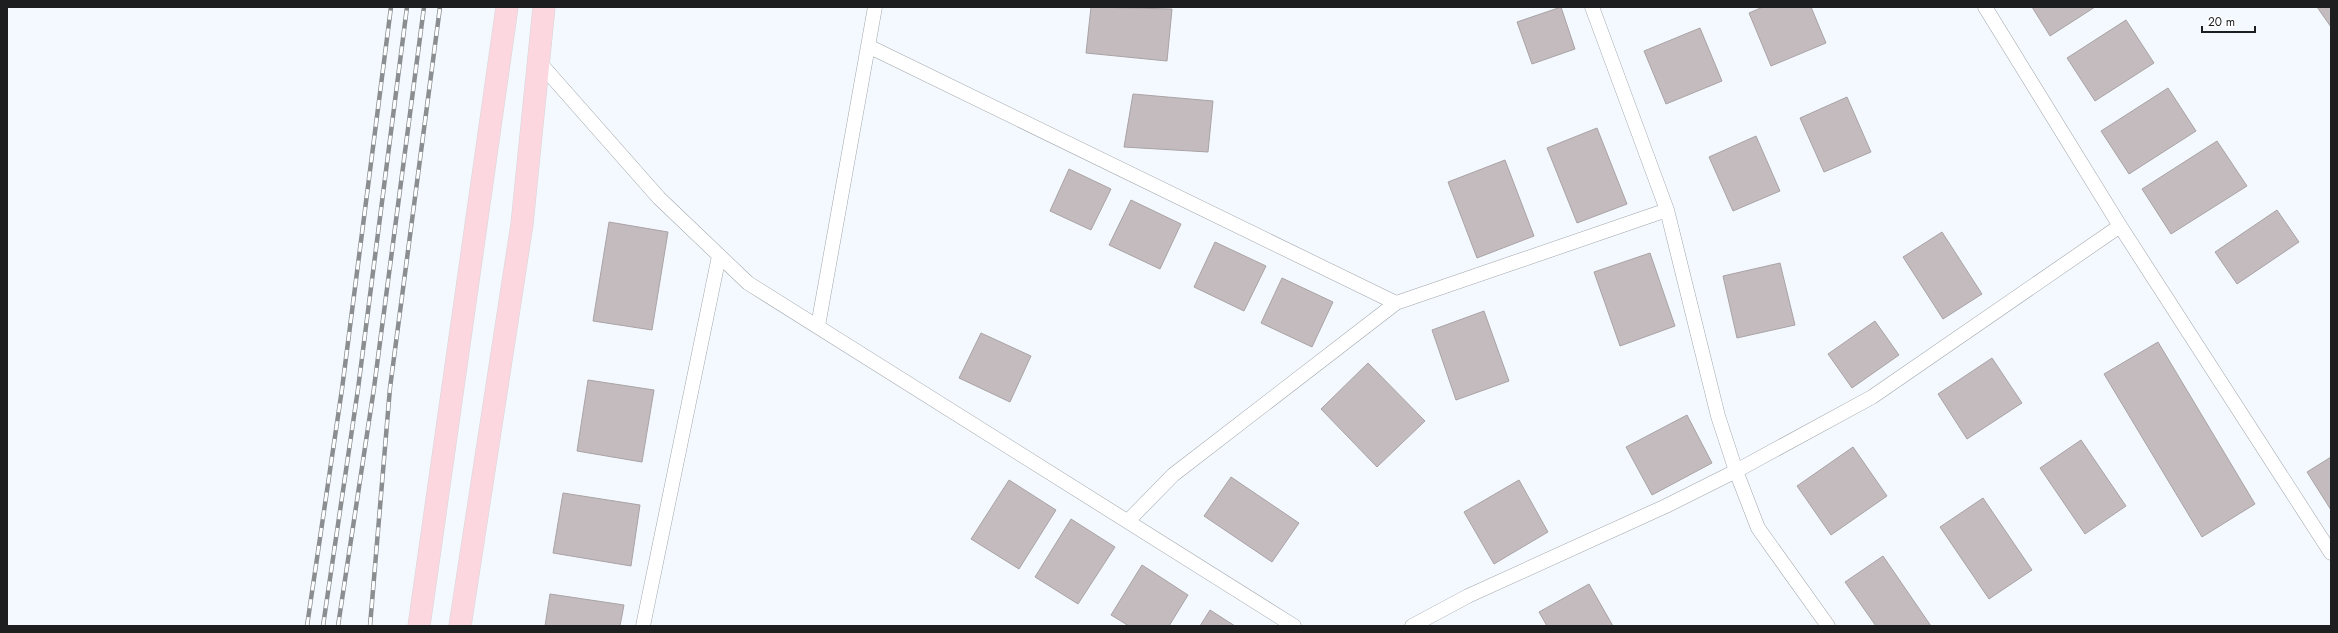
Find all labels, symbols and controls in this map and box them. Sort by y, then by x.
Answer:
scale bar [2202,8,2255,34]
text: 20 m [2208,13,2235,31]

